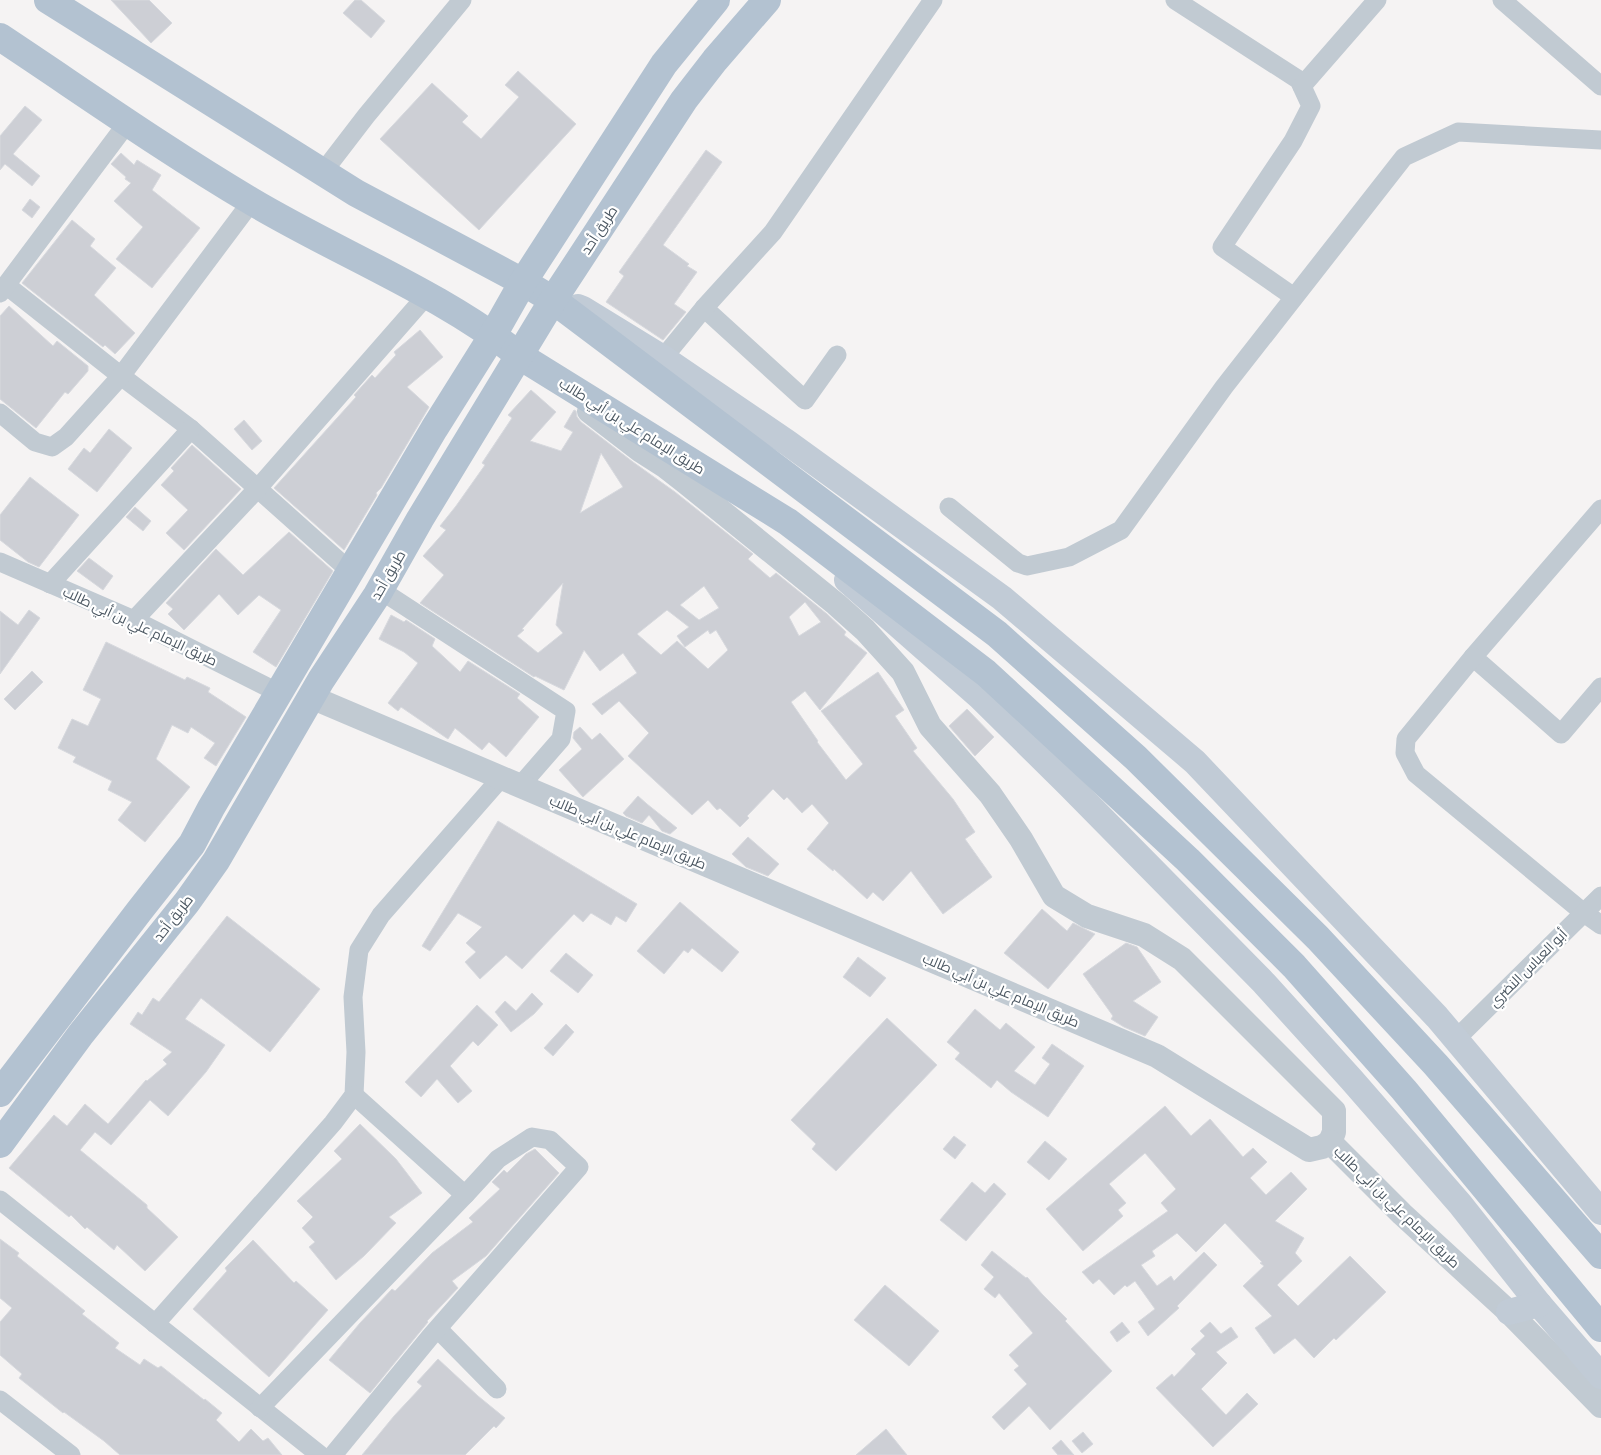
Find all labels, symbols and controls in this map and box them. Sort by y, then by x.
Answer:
street label: طريق أحد [577,202,621,258]
street label: طريق الإمام علي بن أبي طالب [554,374,708,481]
street label: طريق أحد [367,547,409,603]
street label: طريق الإمام علي بن أبي طالب [59,582,220,672]
street label: طريق الإمام علي بن أبي طالب [546,791,709,876]
street label: طريق أحد [149,891,197,945]
street label: أبو العباس النضري [1485,925,1573,1013]
street label: طريق الإمام علي بن أبي طالب [919,949,1082,1034]
street label: طريق الإمام علي بن أبي طالب [1328,1142,1464,1274]

